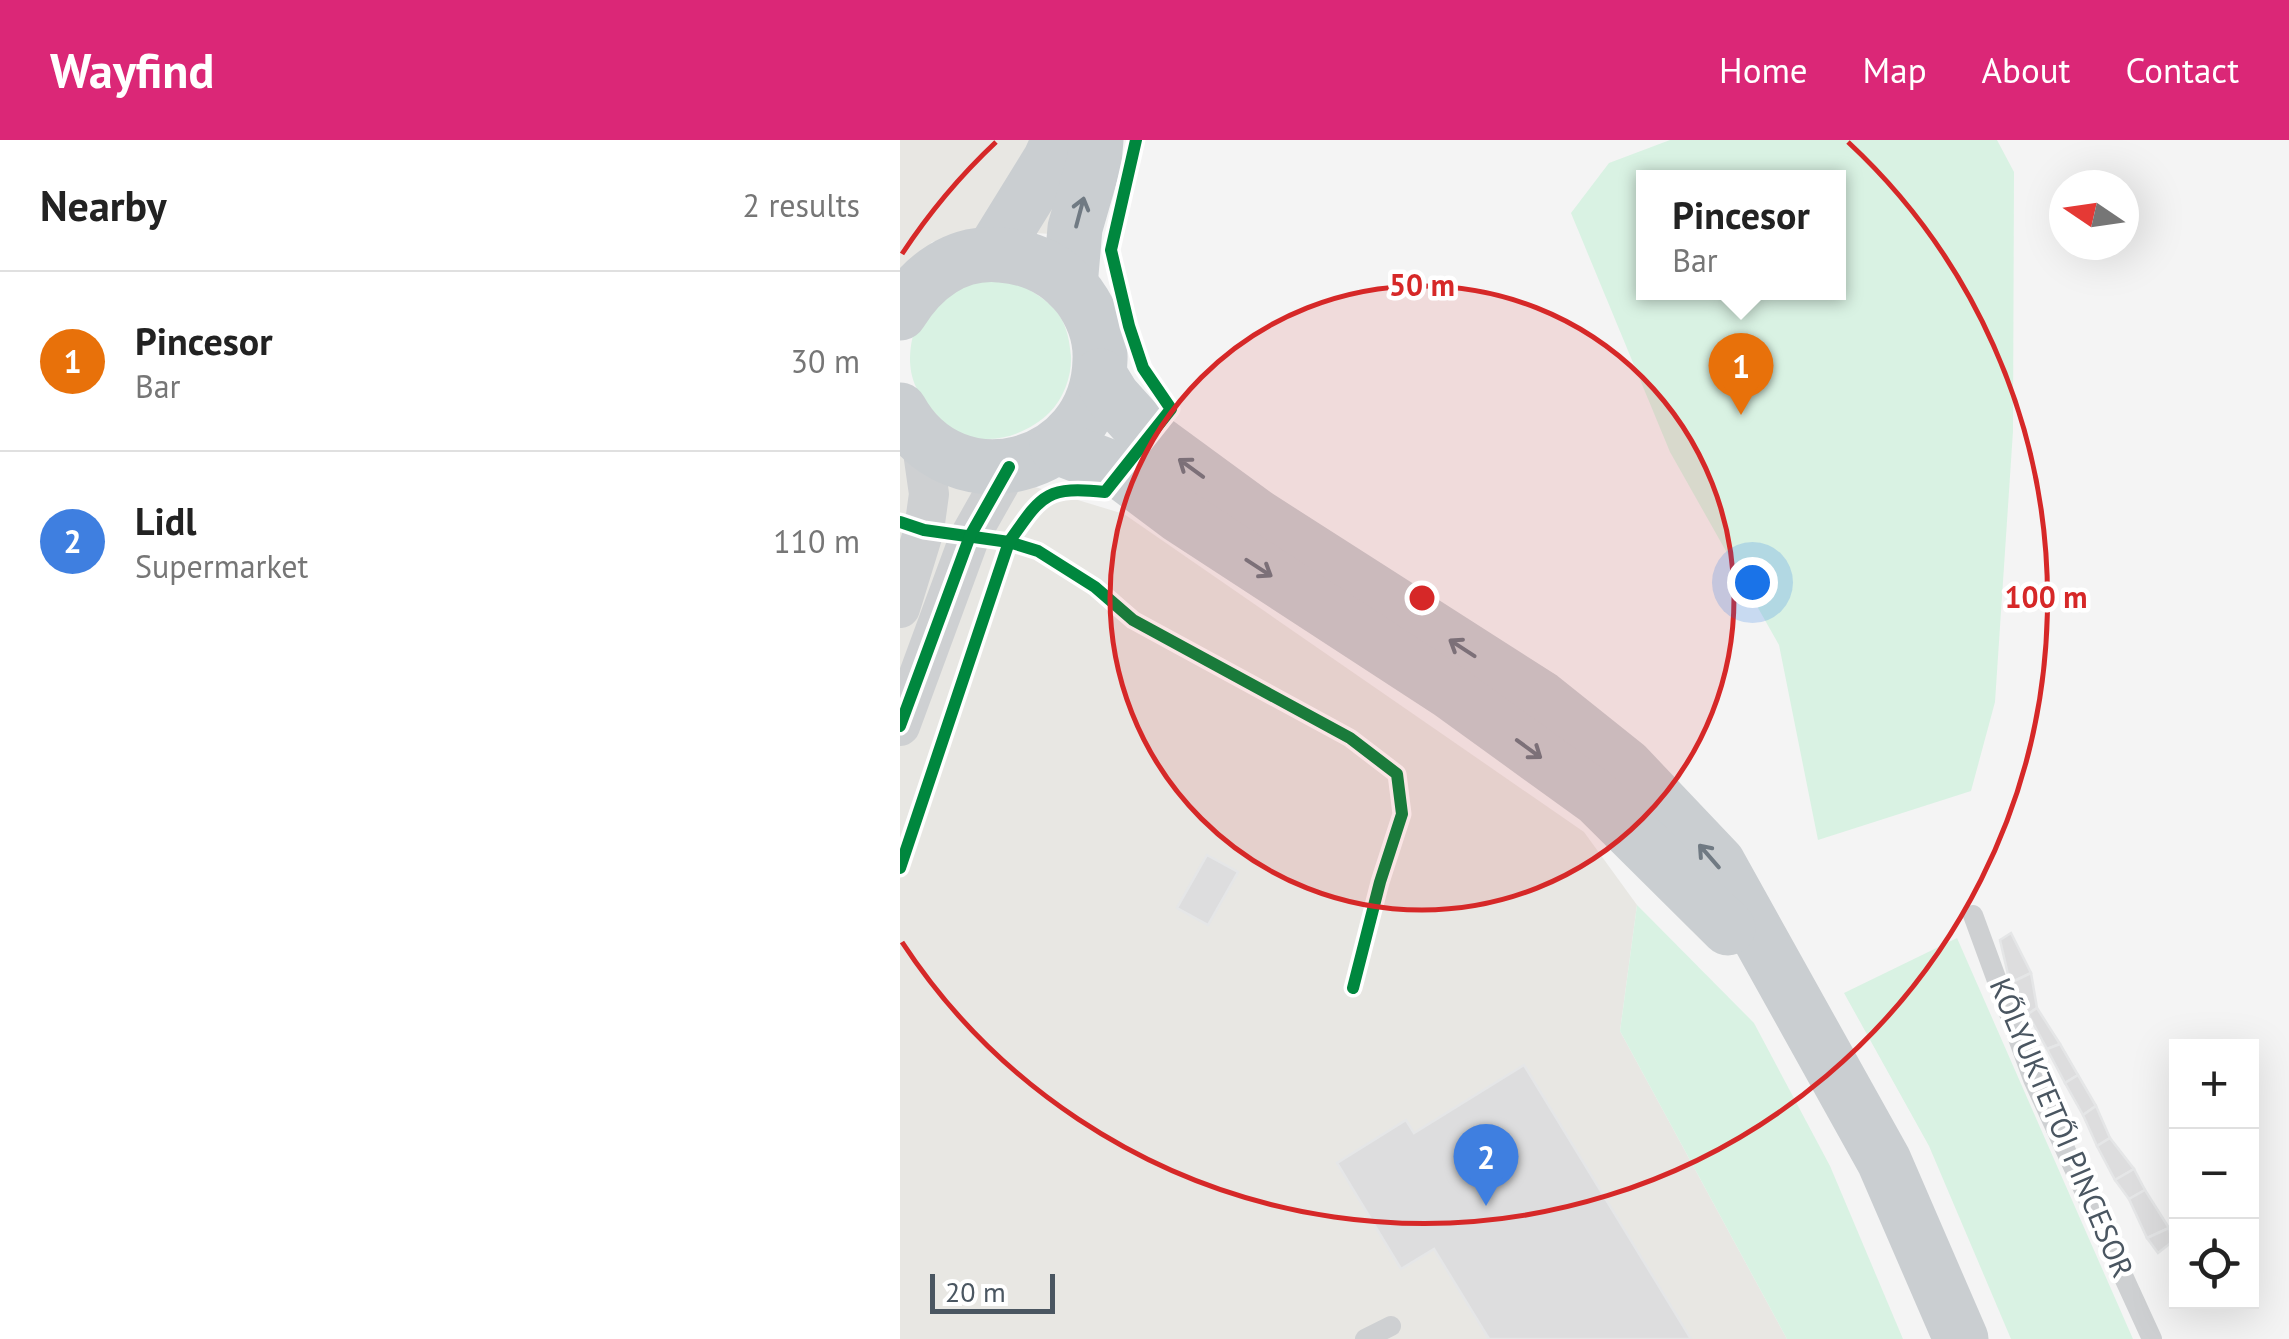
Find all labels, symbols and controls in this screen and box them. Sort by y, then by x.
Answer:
text: Wayfind [50,39,214,101]
text: Home [1719,47,1808,93]
text: Map [1863,47,1927,93]
text: About [1982,47,2070,93]
text: Contact [2125,47,2239,93]
popup [1636,170,1846,300]
north arrow [2049,170,2139,260]
text: Nearby [40,178,167,233]
text: 2 results [742,184,860,226]
text: Pincesor [1672,190,1810,239]
one-way arrow [1071,197,1090,228]
text: Bar [1672,239,1718,281]
text: 50 m [1389,265,1455,304]
text: Pincesor [135,316,273,365]
pin: 1 [1708,332,1774,415]
text: 1 [63,340,82,382]
text: 30 m [791,340,860,382]
text: Bar [135,365,180,407]
one-way arrow [1178,458,1205,479]
text: Lidl [135,496,196,545]
text: 2 [63,520,82,562]
text: 110 m [773,520,860,562]
text: Supermarket [135,545,308,587]
your location [1727,557,1778,608]
one-way arrow [1245,558,1272,578]
text: 100 m [2005,577,2087,616]
centre of rings [1404,580,1440,616]
one-way arrow [1449,637,1477,658]
one-way arrow [1515,738,1542,759]
one-way arrow [1698,844,1721,869]
street label: KŐLYUKTETŐI PINCESOR [1982,972,2143,1283]
map controls [2169,1039,2259,1309]
button: + [2169,1039,2259,1129]
pin: 2 [1454,1124,1518,1206]
button: − [2169,1129,2259,1219]
button: locate [2169,1219,2259,1309]
scale bar [930,1269,1055,1314]
text: 20 m [945,1273,1006,1310]

